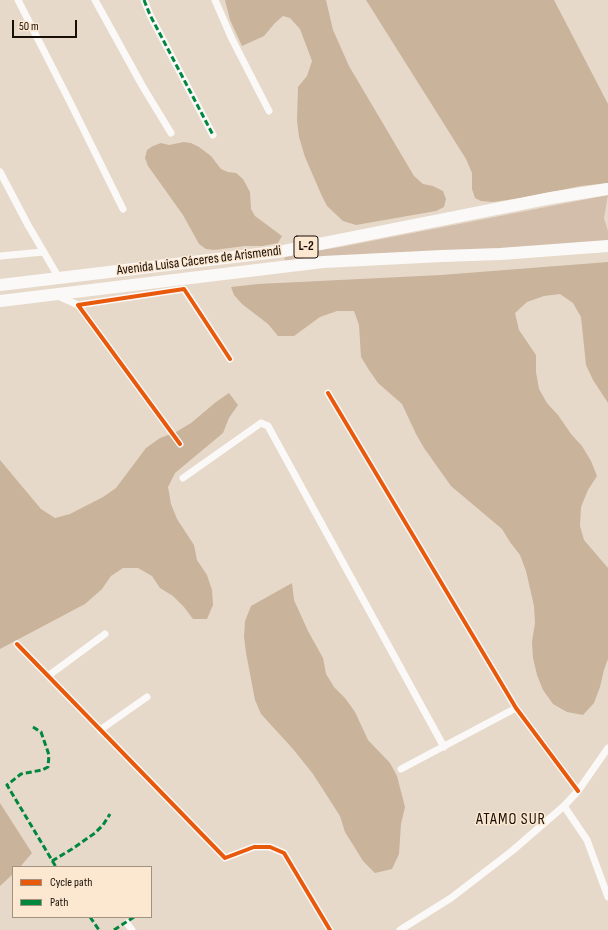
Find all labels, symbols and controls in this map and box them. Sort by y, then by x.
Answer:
scale bar [14,12,79,38]
text: 50 m [19,19,39,34]
road number: L-2 [294,236,318,258]
street label: Avenida Luisa Cáceres de Arismendi [116,243,282,279]
district label: ATAMO SUR [476,810,546,830]
legend [12,866,152,918]
text: Cycle path [50,875,92,890]
text: Path [50,895,68,910]

